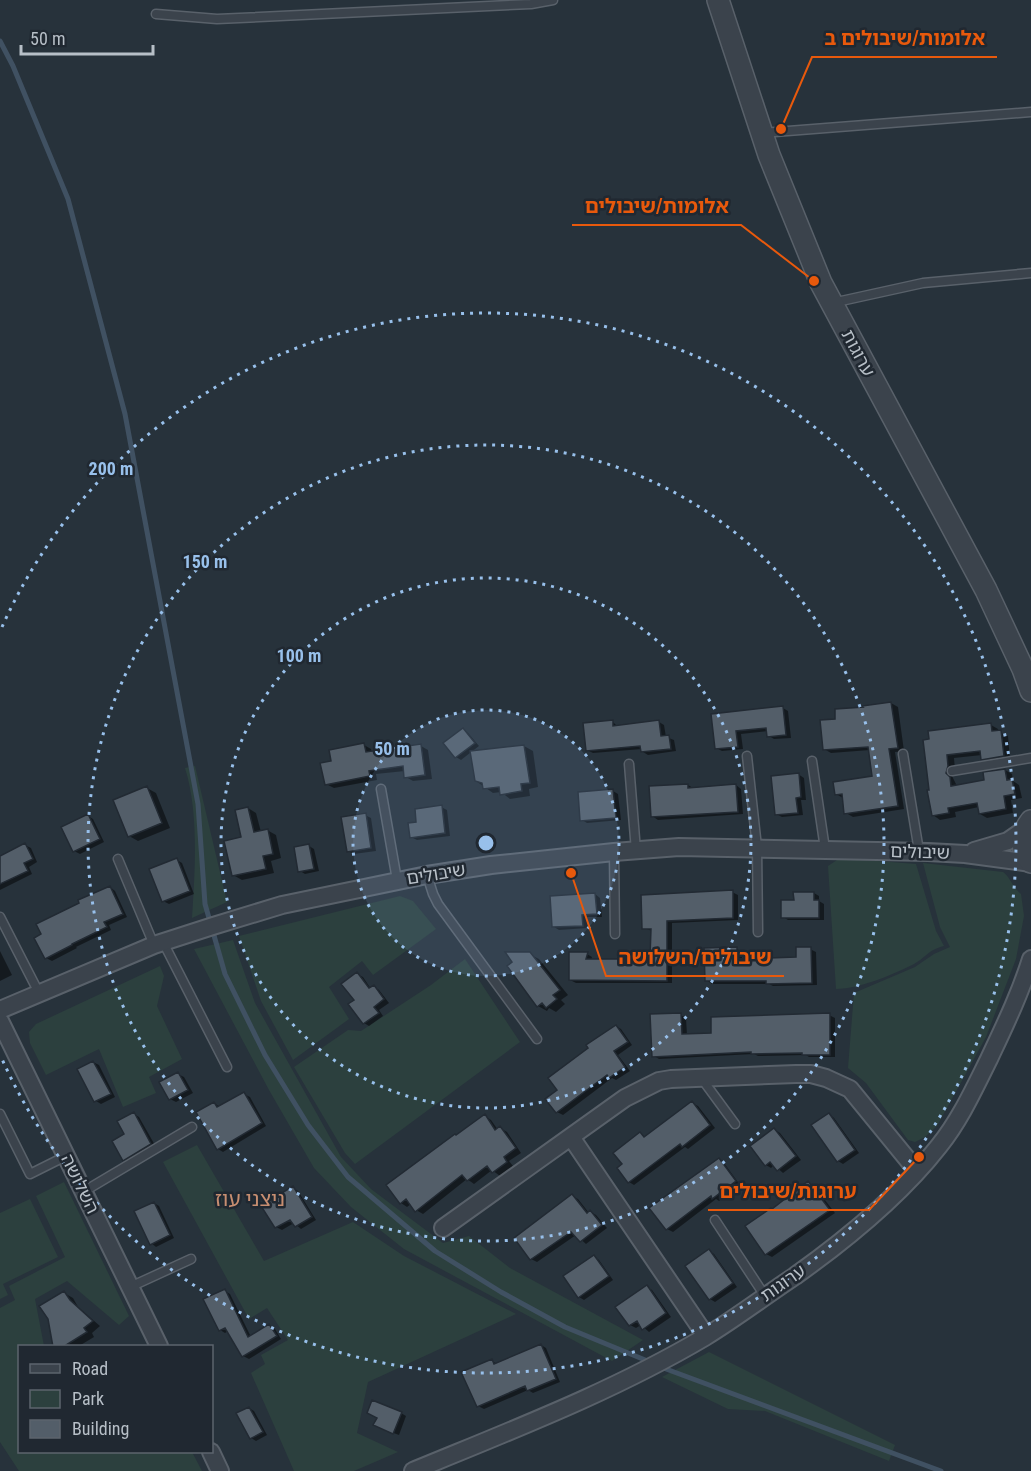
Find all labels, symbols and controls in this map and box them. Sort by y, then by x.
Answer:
scale bar [21,18,153,56]
callout: אלומות/שיבולים ב [812,19,997,57]
text: אלומות/שיבולים ב [825,26,985,50]
text: 50 m [30,28,65,49]
callout: אלומות/שיבולים [572,187,741,225]
text: אלומות/שיבולים [585,194,729,218]
street label: ערוגות [837,326,879,380]
text: 200 m [89,458,133,479]
text: 150 m [183,551,227,572]
text: 100 m [277,645,321,666]
text: 50 m [374,738,410,759]
centre of rings [476,833,496,853]
street label: שיבולים [890,840,950,863]
street label: שיבולים [405,858,467,889]
callout: שיבולים/השלושה [606,938,784,976]
text: שיבולים/השלושה [618,945,772,969]
street label: השלושה [57,1151,104,1217]
callout: ערוגות/שיבולים [708,1172,869,1210]
text: ערוגות/שיבולים [719,1179,857,1203]
district label: ניצני עוז [215,1187,285,1211]
street label: ערוגות [756,1260,809,1306]
legend [18,1345,213,1453]
text: Road [72,1358,108,1379]
text: Park [72,1388,104,1409]
text: Building [72,1418,129,1439]

